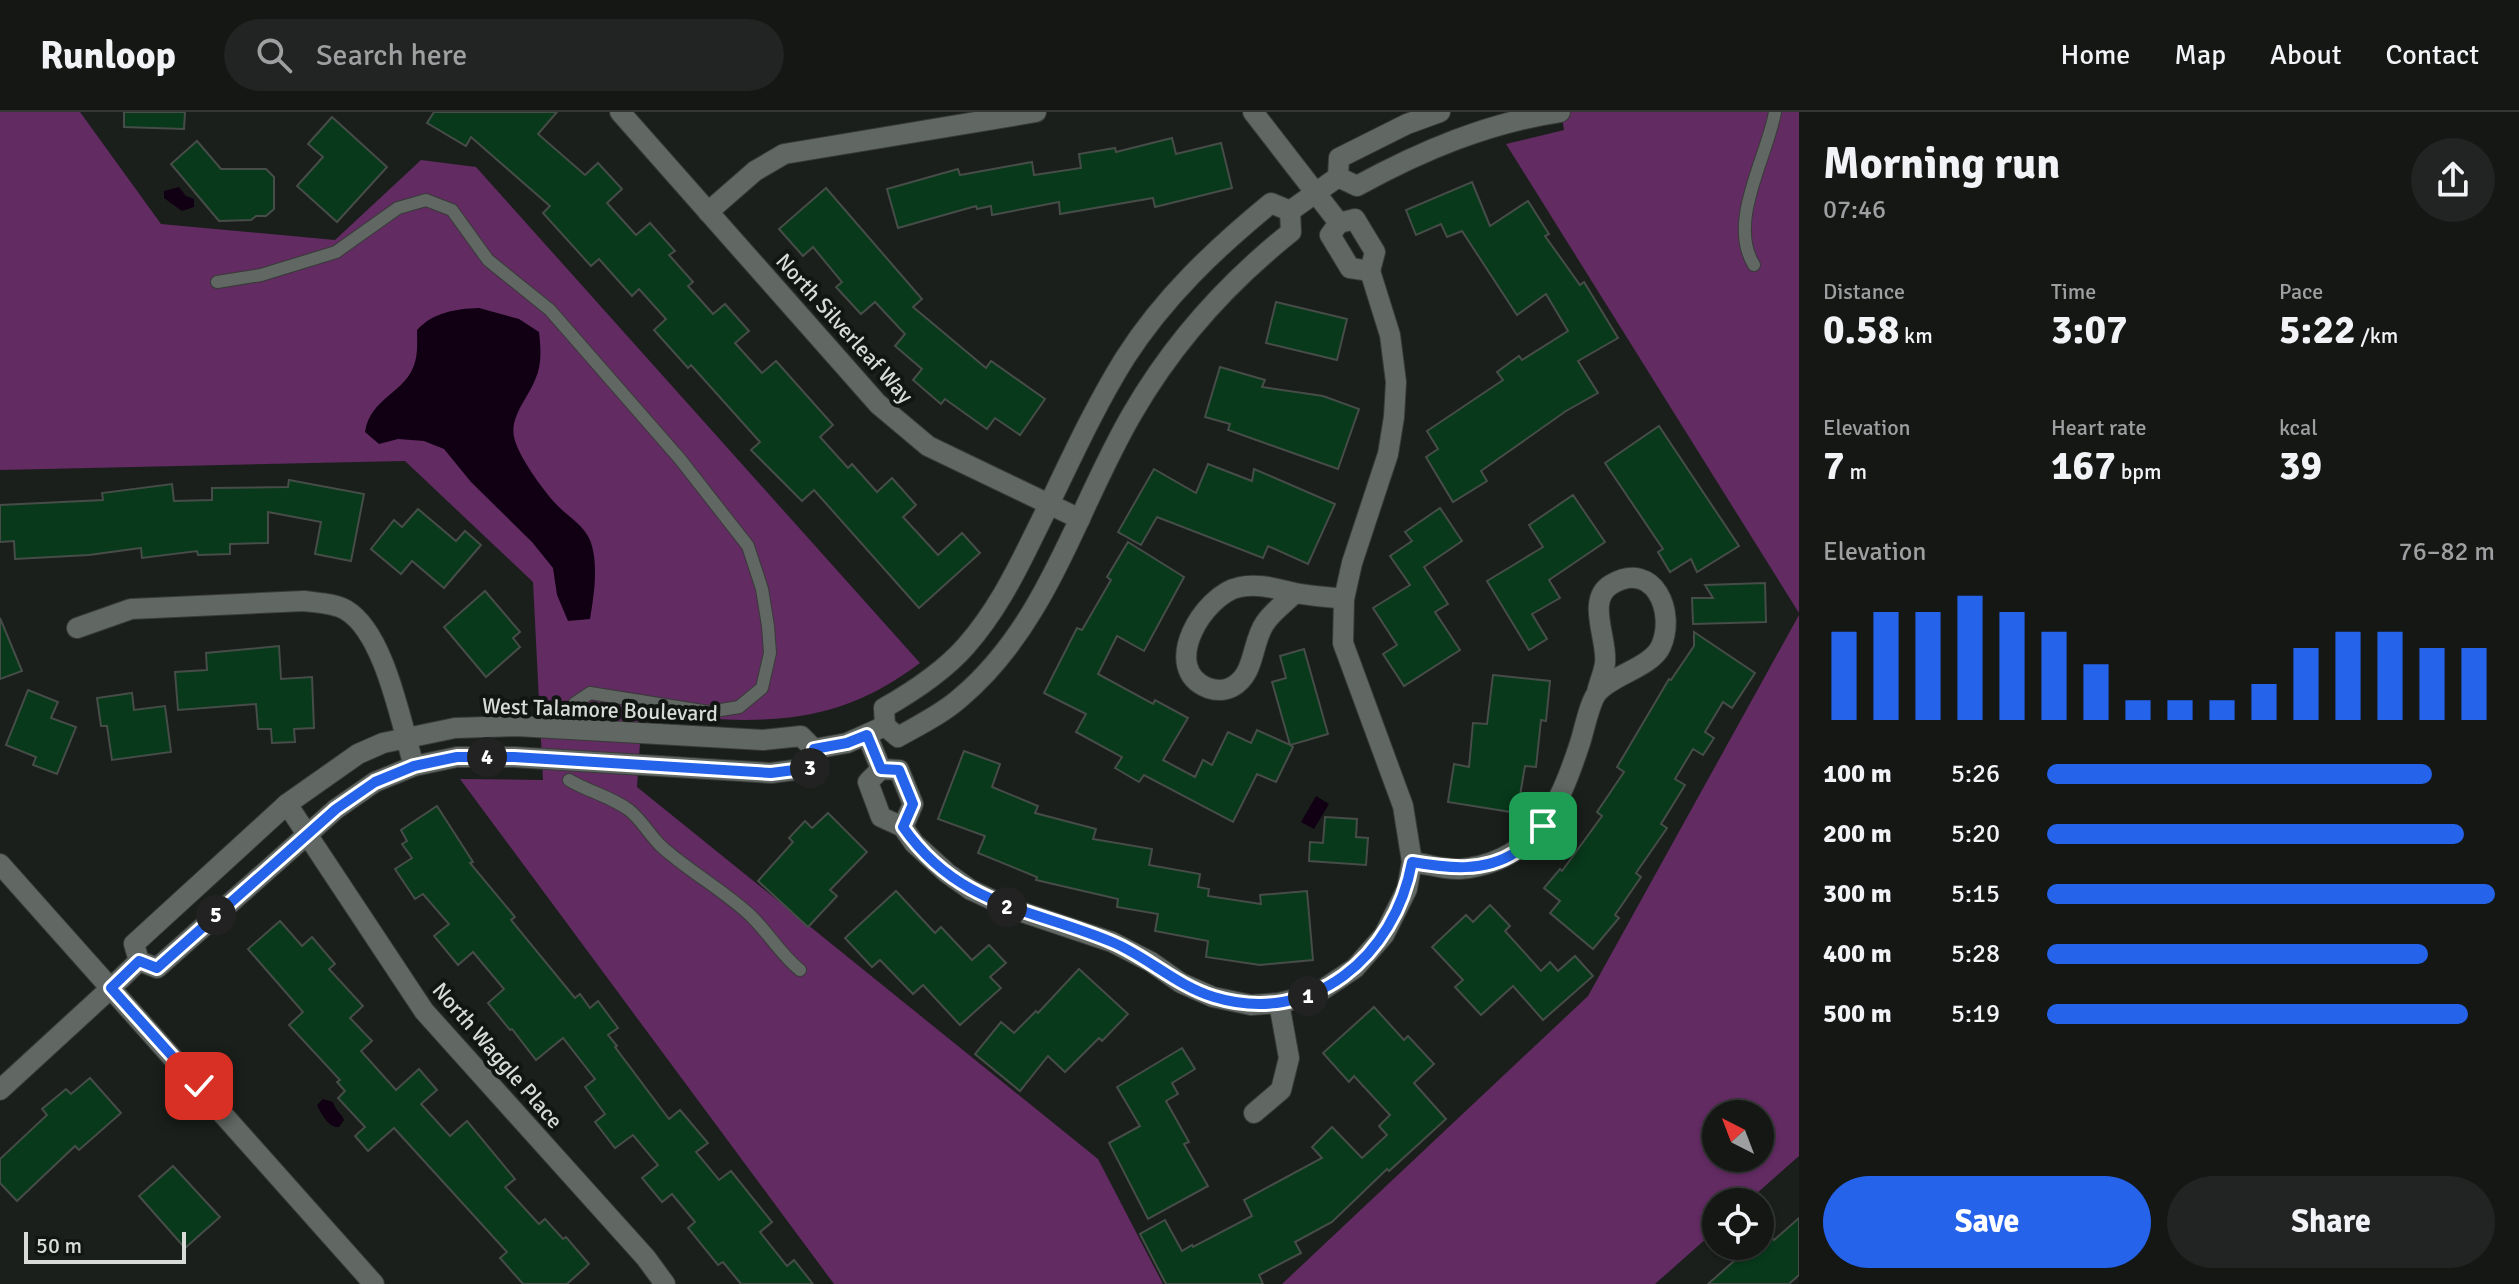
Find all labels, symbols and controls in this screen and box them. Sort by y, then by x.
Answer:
search box [224,19,784,91]
text: Runloop [40,32,176,79]
icon: search [252,33,296,77]
text: Search here [316,37,467,74]
text: Home [2061,38,2130,72]
text: Map [2174,38,2226,72]
text: About [2270,38,2342,72]
text: Contact [2386,38,2479,72]
text: Morning run [1823,137,2060,191]
button: share [2411,138,2495,222]
text: 07:46 [1823,194,1886,226]
street label: North Silverleaf Way [770,248,919,409]
text: Distance [1823,278,1905,305]
text: Time [2051,278,2096,305]
text: Pace [2279,278,2323,305]
text: 0.58 [1823,305,1899,355]
text: 3:07 [2051,305,2128,355]
text: 5:22 [2279,305,2356,355]
text: km [1899,322,1933,349]
text: /km [2356,322,2398,349]
text: Elevation [1823,414,1911,441]
text: Heart rate [2051,414,2146,441]
text: kcal [2279,414,2318,441]
text: 7 [1823,441,1845,491]
text: 167 [2051,441,2116,491]
text: 39 [2279,441,2322,491]
text: m [1845,458,1867,485]
text: bpm [2116,458,2161,485]
text: Elevation [1823,536,1927,568]
text: 76–82 m [2399,536,2495,568]
street label: West Talamore Boulevard [482,692,718,727]
pin: 4 [467,737,507,777]
text: 4 [481,743,493,770]
pin: 3 [790,748,830,788]
text: 3 [804,754,816,781]
text: 100 m [1823,758,1892,790]
text: 5:26 [1951,758,2000,790]
pin [1509,792,1577,860]
icon: arrive [1521,804,1565,848]
text: 200 m [1823,818,1892,850]
text: 5:20 [1951,818,2000,850]
text: 300 m [1823,878,1892,910]
text: 5:15 [1951,878,2000,910]
pin: 2 [987,887,1027,927]
text: 2 [1001,893,1013,920]
pin: 5 [196,895,236,935]
text: 5 [210,901,222,928]
text: 400 m [1823,938,1892,970]
text: 5:28 [1951,938,2000,970]
pin: 1 [1288,976,1328,1016]
street label: North Waggle Place [427,977,569,1134]
text: 1 [1302,982,1314,1009]
text: 500 m [1823,998,1892,1030]
text: 5:19 [1951,998,2000,1030]
pin [165,1052,233,1120]
icon: check [177,1064,221,1108]
north arrow [1702,1100,1774,1172]
map controls [1702,1100,1774,1260]
button: Save [1823,1176,2151,1268]
button: Share [2167,1176,2495,1268]
button: locate [1702,1188,1774,1260]
scale bar [24,1228,186,1264]
text: 50 m [36,1232,82,1259]

